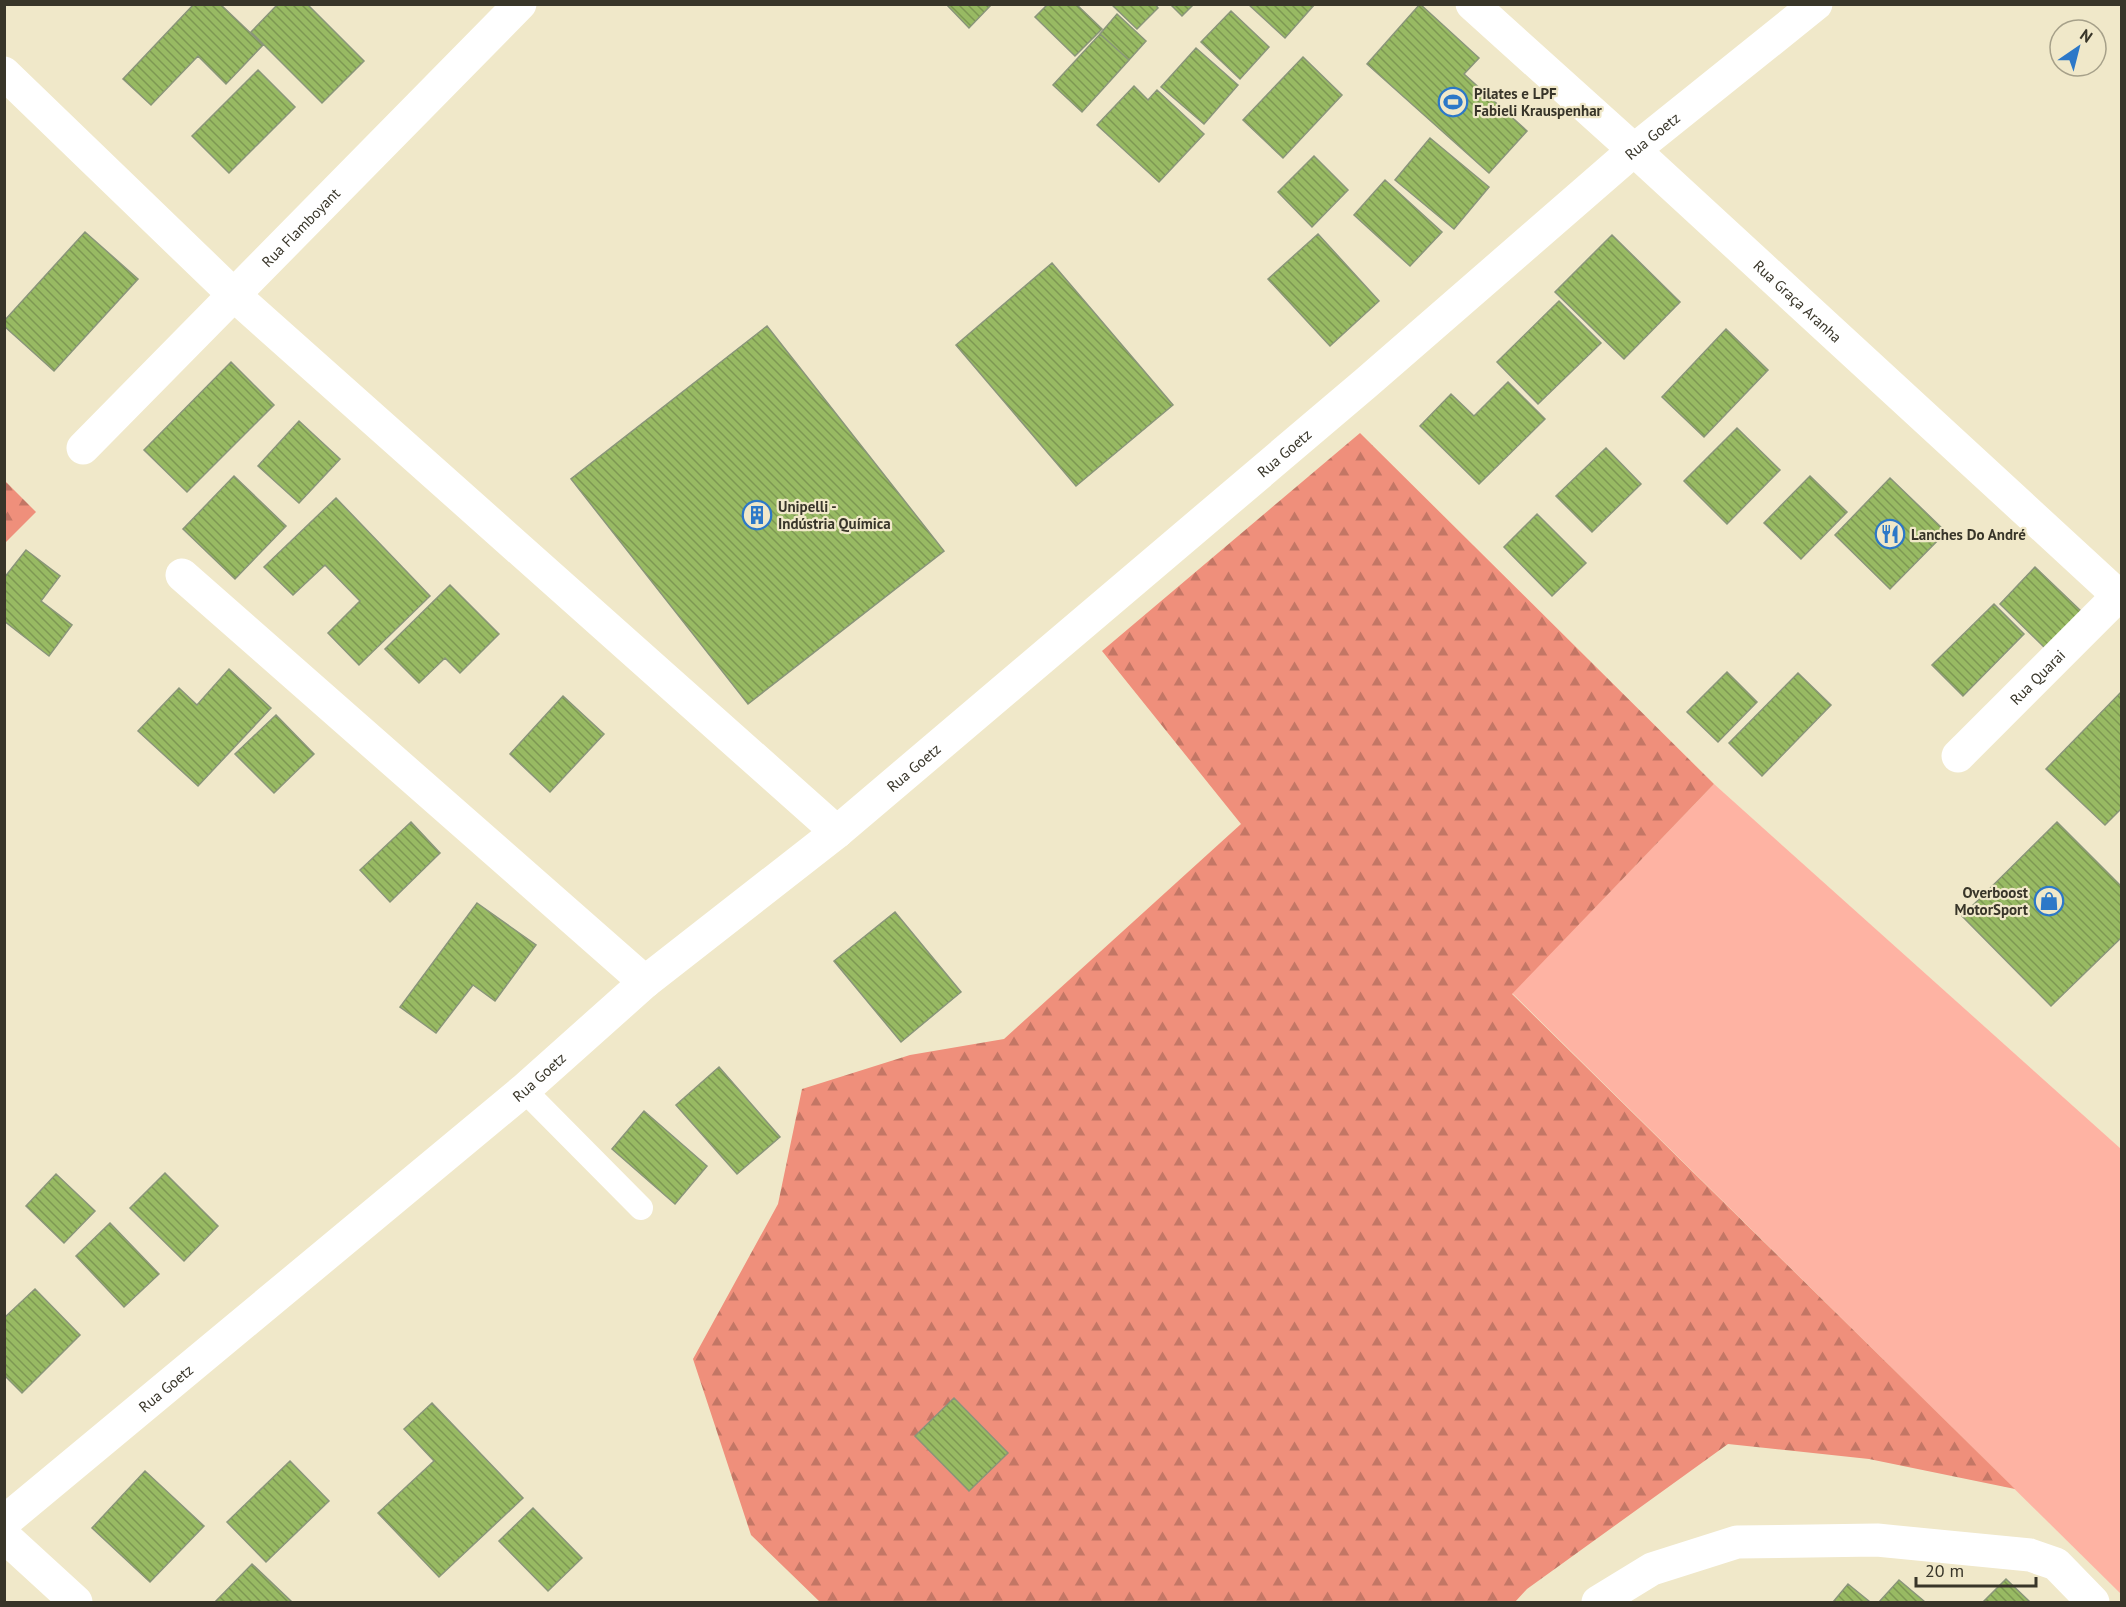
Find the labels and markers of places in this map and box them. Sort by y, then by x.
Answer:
place label: Pilates e LPF Fabieli Krauspenhar [1474,84,1603,120]
sports icon: Pilates e LPF Fabieli Krauspenhar [1437,86,1469,118]
place label: Unipelli - Indústria Química [778,497,891,533]
building icon: Unipelli - Indústria Química [741,499,773,531]
restaurant icon: Lanches Do André [1874,518,1906,550]
place label: Lanches Do André [1911,525,2026,544]
place label: Overboost MotorSport [1954,883,2029,919]
shop icon: Overboost MotorSport [2033,885,2065,917]

